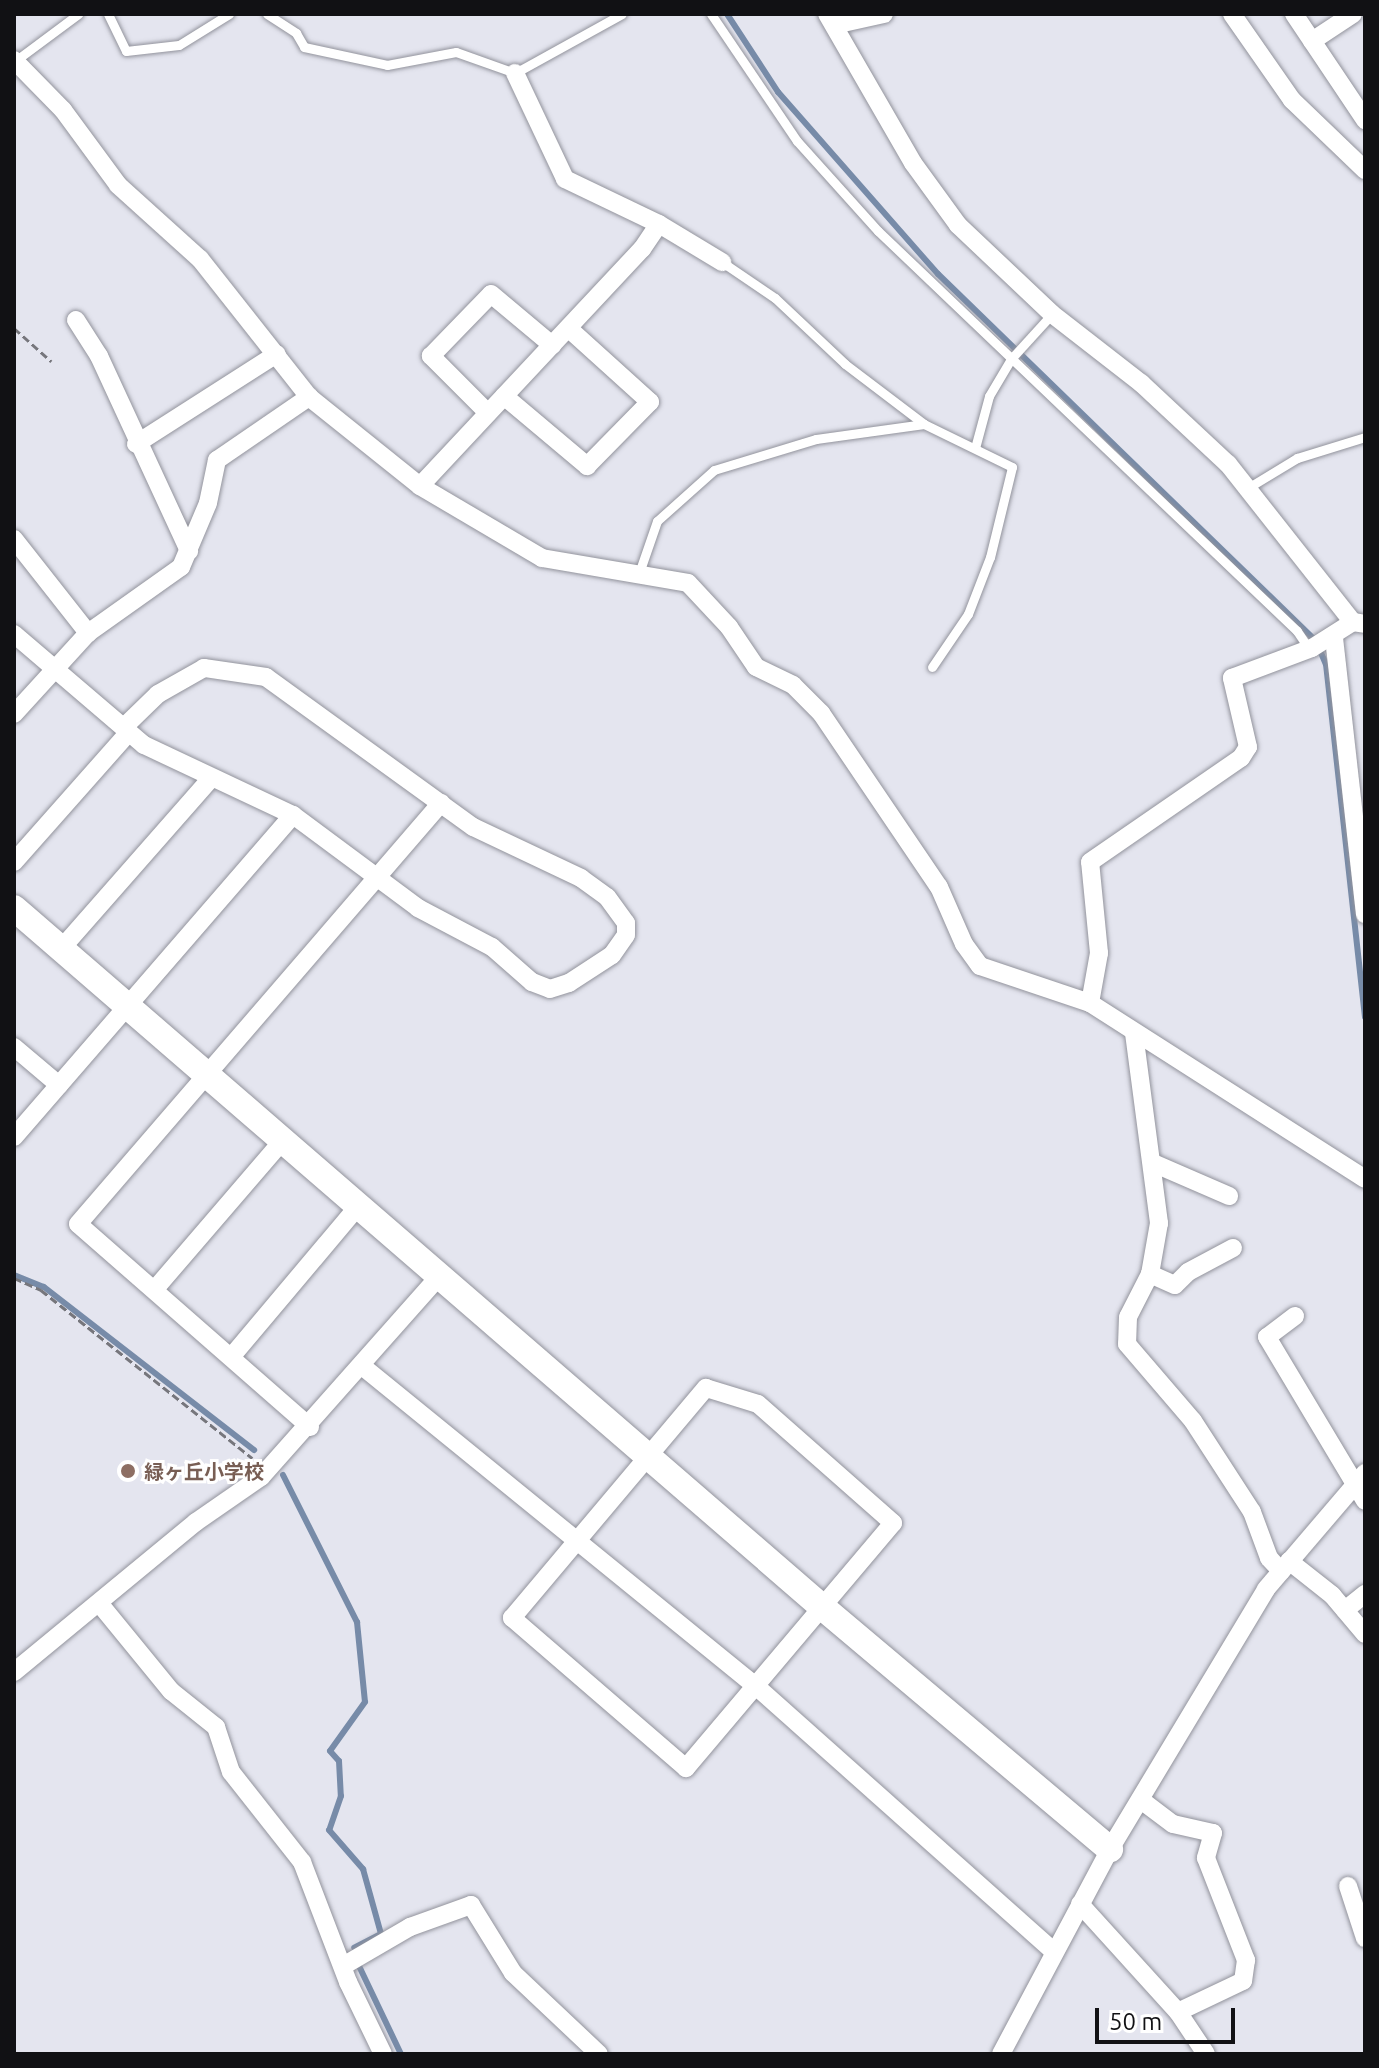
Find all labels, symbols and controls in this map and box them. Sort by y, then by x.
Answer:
place label: 緑ヶ丘小学校 [144,1459,264,1483]
marker: 緑ヶ丘小学校 [119,1462,137,1480]
scale bar [1099,1992,1239,2042]
text: 50 m [1109,2008,1162,2035]

